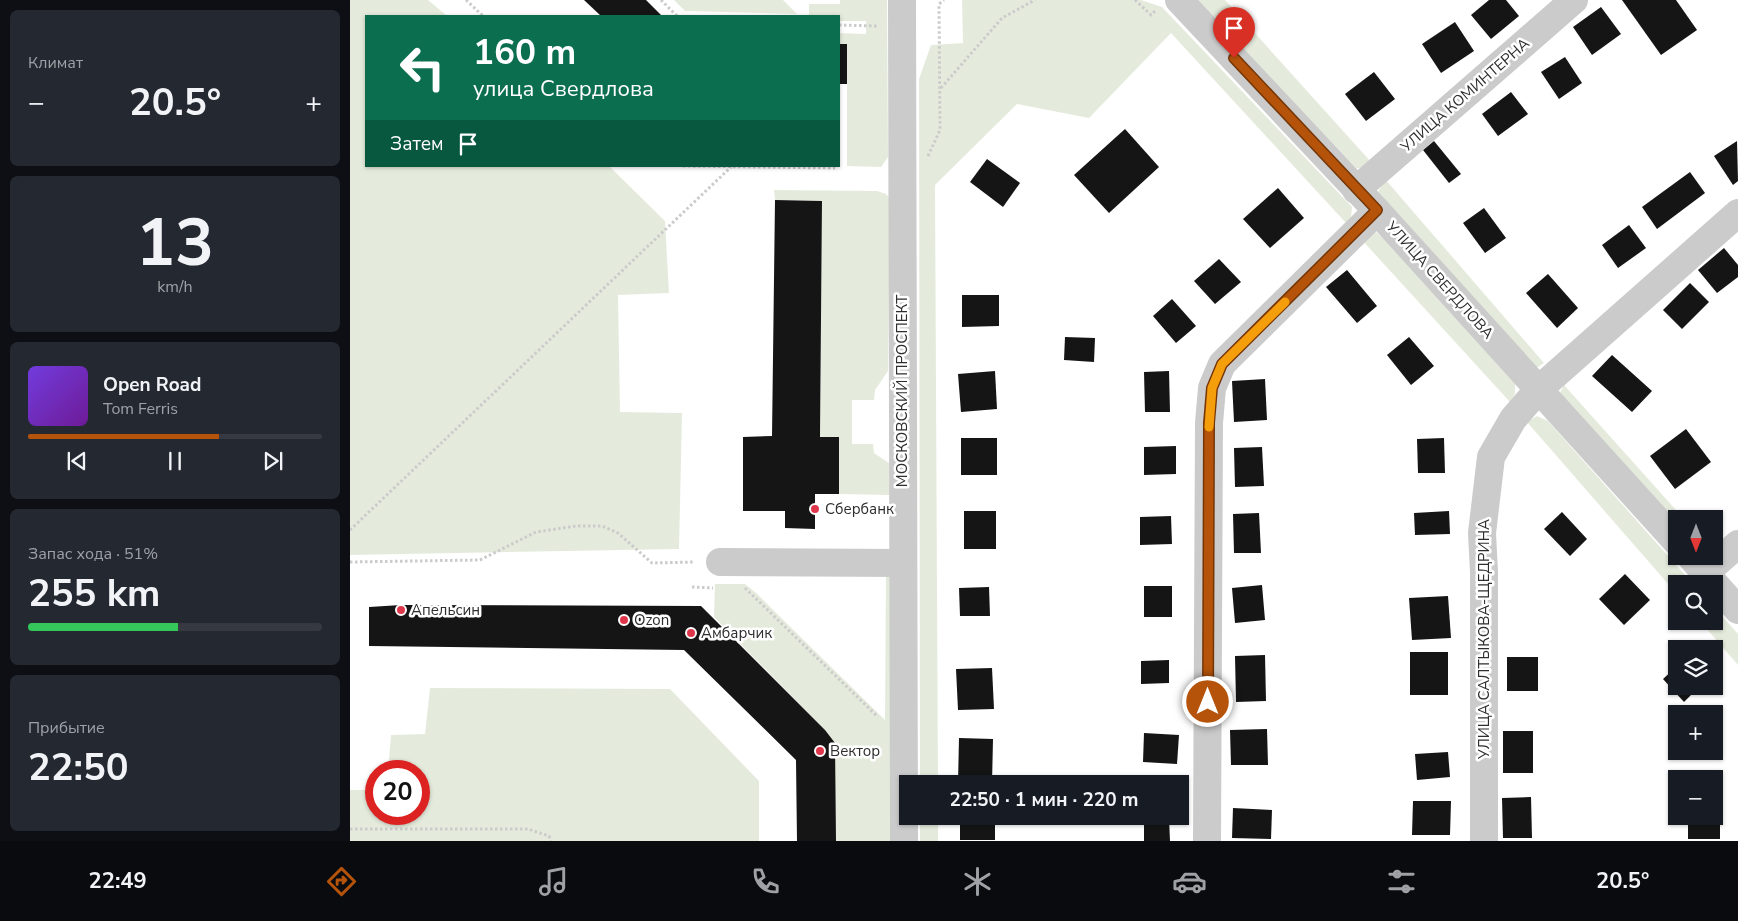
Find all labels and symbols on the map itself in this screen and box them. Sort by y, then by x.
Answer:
pin [1213,7,1255,58]
street label: УЛИЦА КОМИНТЕРНА [1396,33,1534,157]
street label: УЛИЦА СВЕРДЛОВА [1381,216,1498,343]
street label: МОСКОВСКИЙ ПРОСПЕКТ [892,295,912,487]
place label: Сбербанк [825,499,894,519]
marker: Сбербанк [809,503,821,515]
north arrow [1668,510,1722,565]
street label: УЛИЦА САЛТЫКОВА-ЩЕДРИНА [1474,519,1494,760]
place label: Апельсин [411,600,480,620]
marker: Апельсин [395,604,407,616]
place label: Ozon [634,610,669,630]
marker: Ozon [618,614,630,626]
place label: Амбарчик [701,623,772,643]
marker: Амбарчик [685,627,697,639]
position arrow [1181,675,1233,727]
place label: Вектор [830,741,880,761]
marker: Вектор [814,745,826,757]
speed limit sign: 20 [365,760,430,825]

